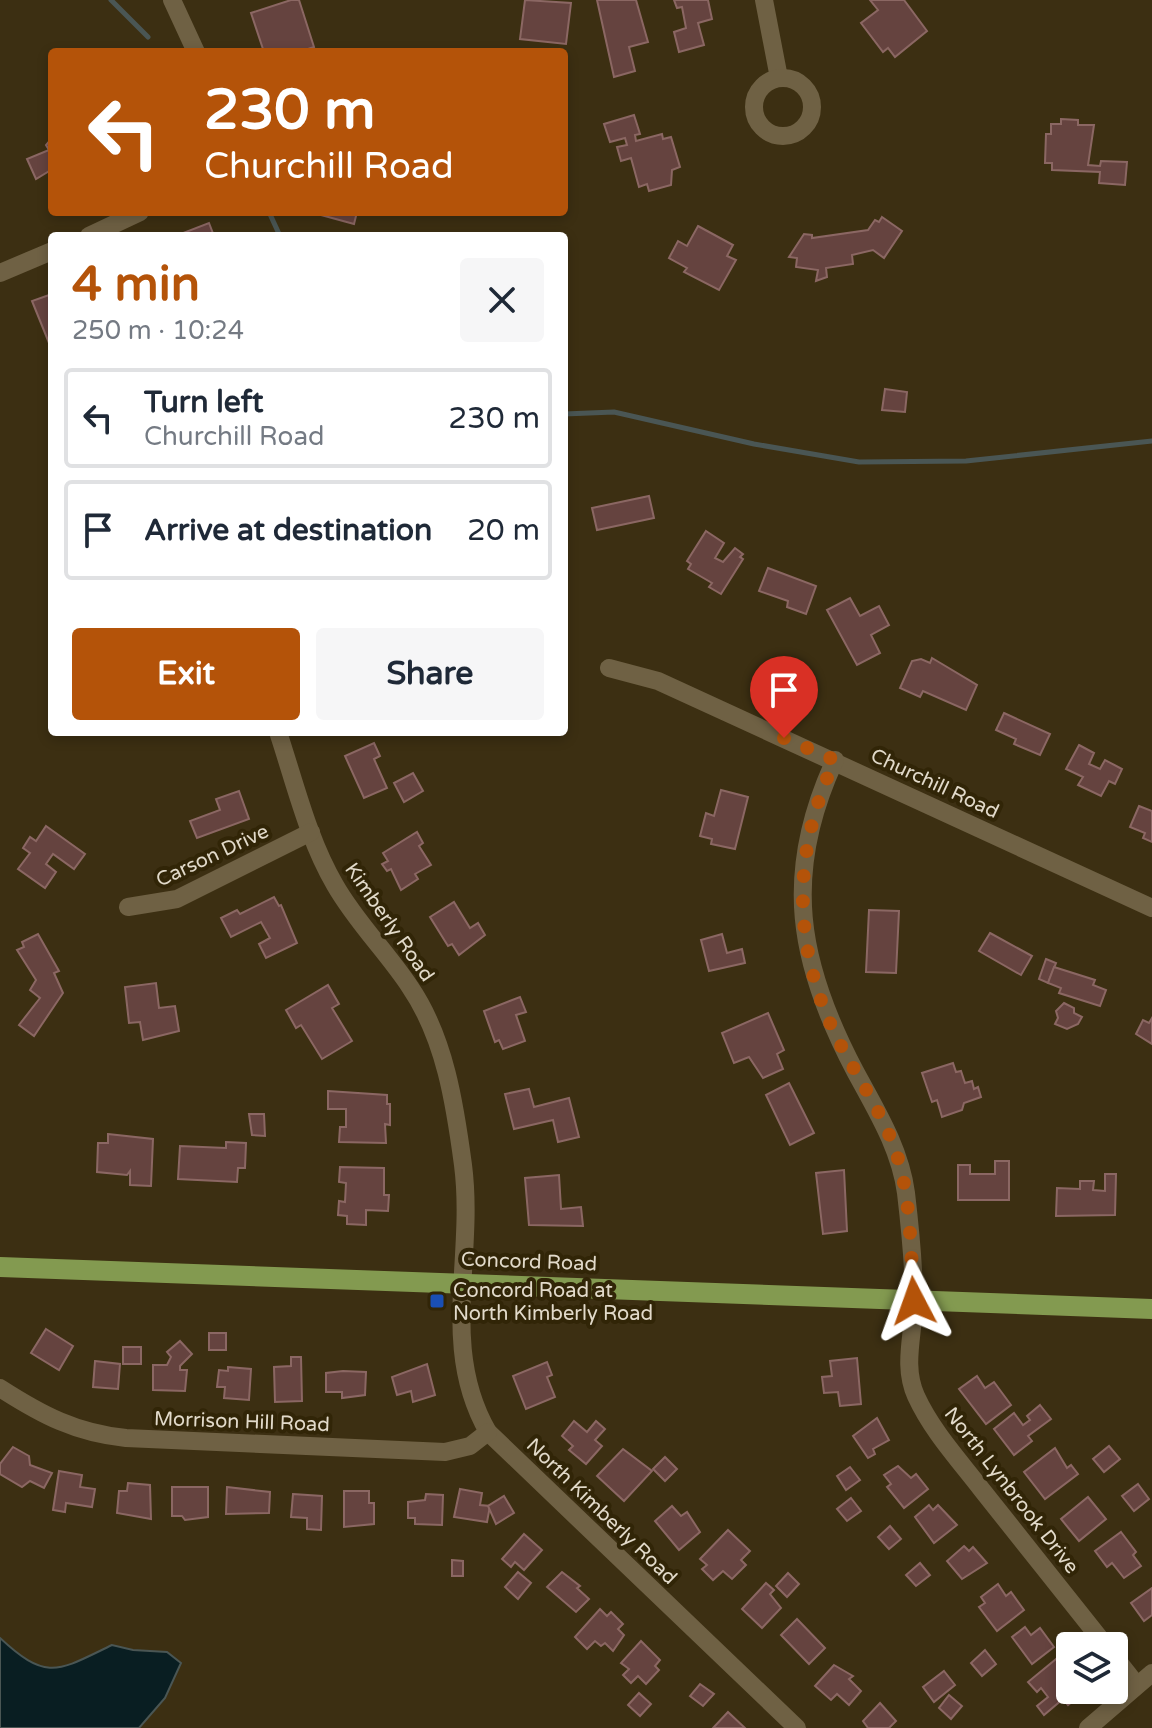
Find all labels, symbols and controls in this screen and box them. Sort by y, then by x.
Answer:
text: 230 m [204,77,375,144]
icon: left [72,80,176,184]
text: Churchill Road [204,145,454,188]
text: 4 min [72,256,200,314]
button: close [460,258,544,342]
text: 250 m · 10:24 [72,315,244,346]
text: Turn left [144,384,263,421]
icon: left [76,396,120,440]
text: 230 m [448,400,540,437]
text: Churchill Road [144,421,324,452]
icon: arrive [76,508,120,552]
text: Arrive at destination [144,512,432,549]
text: 20 m [467,512,540,549]
button: Exit [72,628,300,720]
button: Share [316,628,544,720]
pin [750,656,818,738]
icon: arrive [762,668,806,712]
street label: Churchill Road [867,744,1003,824]
street label: Carson Drive [152,819,272,892]
street label: Kimberly Road [339,859,439,987]
street label: Concord Road [461,1248,597,1276]
position arrow [872,1259,956,1343]
place label: Concord Road at North Kimberly Road [453,1279,653,1326]
marker: Concord Road at North Kimberly Road [428,1292,446,1310]
street label: North Lynbrook Drive [939,1403,1084,1579]
street label: Morrison Hill Road [154,1407,330,1437]
street label: North Kimberly Road [521,1434,682,1590]
map controls [1056,1632,1128,1704]
button: layers [1056,1632,1128,1704]

